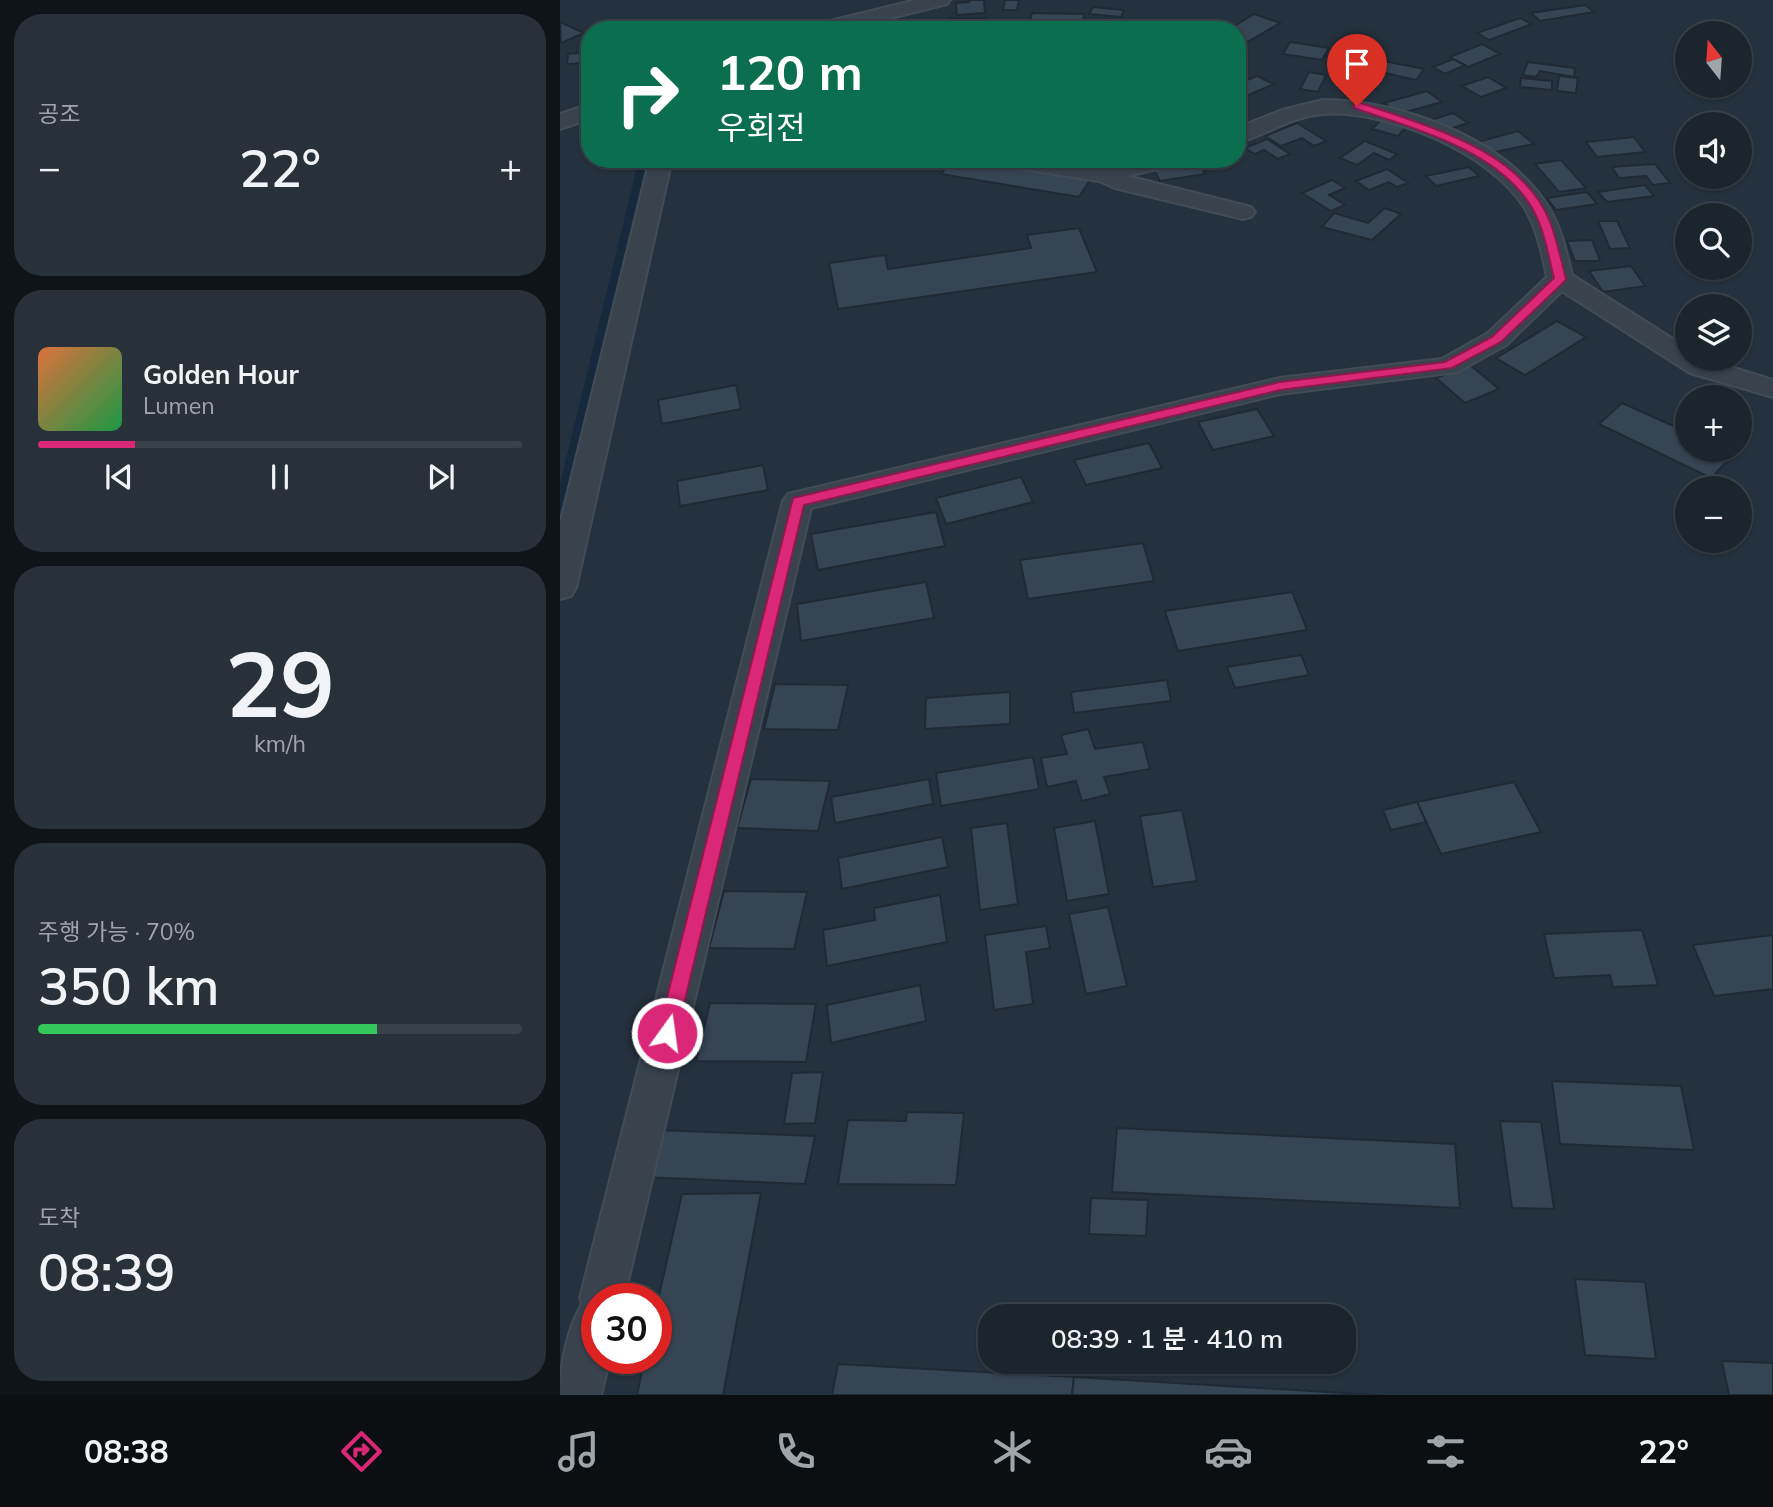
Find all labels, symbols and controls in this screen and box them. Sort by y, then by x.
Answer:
north arrow [1675,21,1752,98]
map controls [1675,21,1752,553]
pin [1327,34,1387,106]
text: 120 m [717,41,863,102]
icon: arrive [1338,45,1376,83]
icon: right [602,49,693,140]
text: 공조 [38,99,80,128]
text: 우회전 [717,107,805,147]
button: sound [1675,112,1752,189]
text: 22° [239,135,321,200]
text: − [38,143,61,191]
text: + [499,143,522,191]
button: search [1675,203,1752,280]
button: layers [1675,294,1752,371]
text: Golden Hour [143,358,299,391]
button: + [1675,385,1752,462]
text: Lumen [143,391,215,420]
icon: previous [100,458,138,496]
icon: pause [261,458,299,496]
icon: next [422,458,460,496]
button: − [1675,476,1752,553]
text: 29 [225,626,335,740]
text: km/h [254,729,306,758]
text: 주행 가능 · 70% [38,917,195,946]
text: 350 km [38,953,219,1018]
position arrow [630,996,704,1070]
text: 도착 [38,1203,80,1232]
text: 08:39 [38,1239,175,1304]
speed limit sign: 30 [581,1283,672,1374]
text: 08:39 · 1 분 · 410 m [1051,1322,1283,1355]
icon: directions [337,1427,386,1476]
icon: music [554,1427,603,1476]
icon: phone [771,1427,820,1476]
icon: climate [988,1427,1037,1476]
icon: car [1204,1427,1253,1476]
icon: filters [1421,1427,1470,1476]
text: 08:38 [84,1431,169,1471]
text: 22° [1638,1431,1689,1471]

